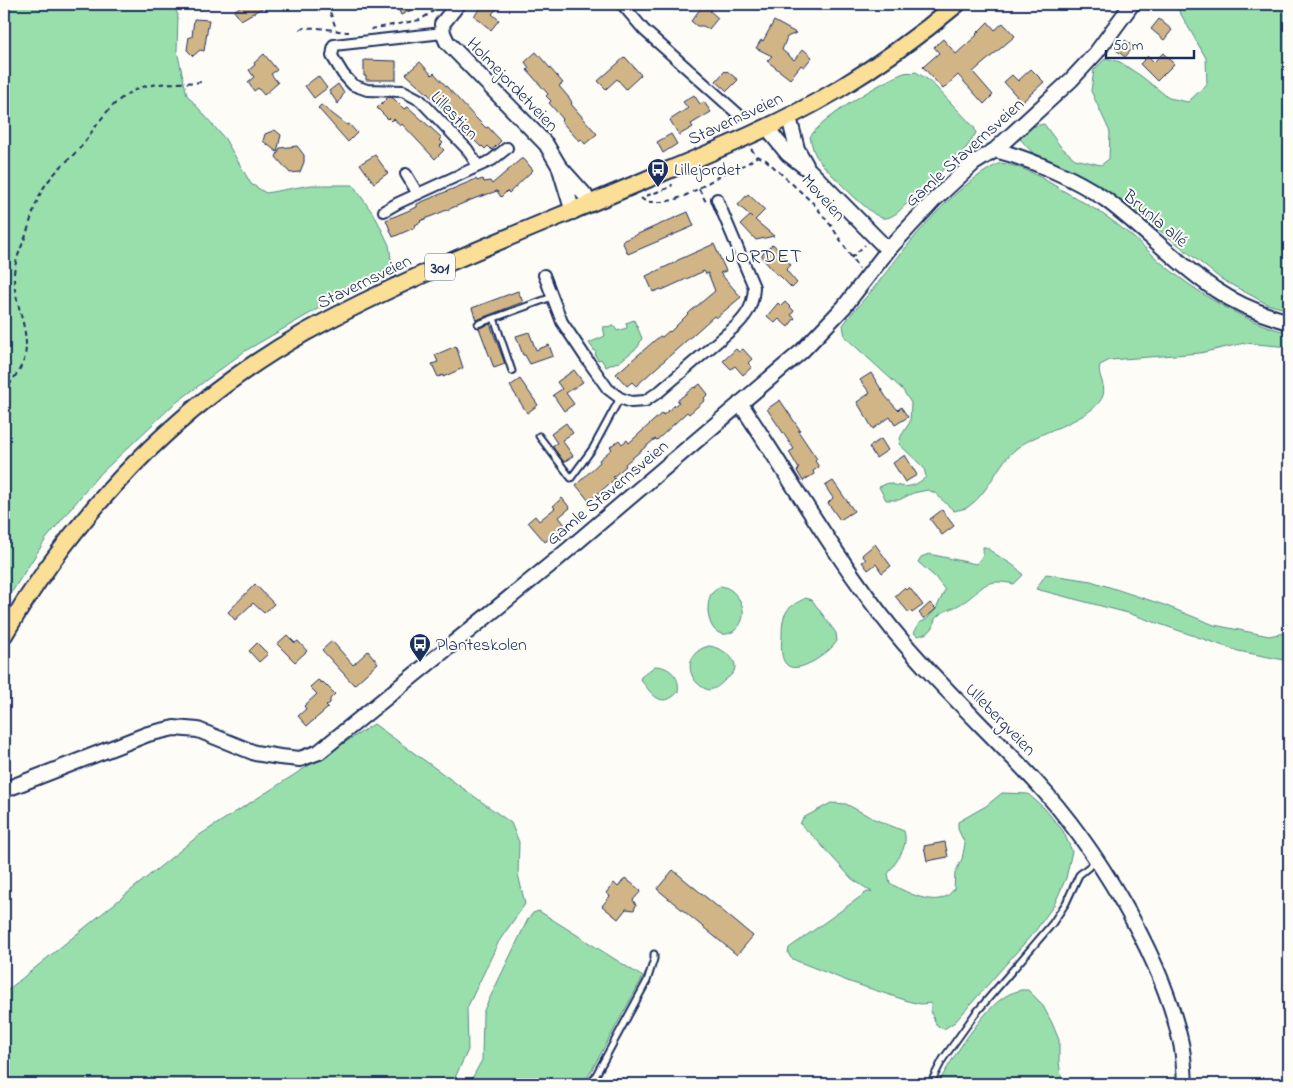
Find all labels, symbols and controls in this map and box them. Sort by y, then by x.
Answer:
scale bar [1106,28,1193,60]
street label: Holmejordetveien [460,32,564,139]
text: 50 m [1113,35,1144,57]
street label: Lillestien [424,86,484,147]
street label: Stavernsveien [684,86,788,153]
street label: Gamle Stavernsveien [900,93,1031,214]
bus stop icon: Lillejordet [646,157,670,188]
place label: Lillejordet [674,158,741,184]
street label: Moveien [794,169,851,228]
street label: Brunla allé [1116,184,1194,255]
district label: JORDET [725,243,803,272]
street label: Stavernsveien [313,249,417,317]
road number: 301 [425,253,455,280]
street label: Gamle Stavernsveien [541,434,675,553]
bus stop icon: Planteskolen [408,632,432,663]
place label: Planteskolen [436,633,527,659]
street label: Ullebergveien [957,678,1041,763]

